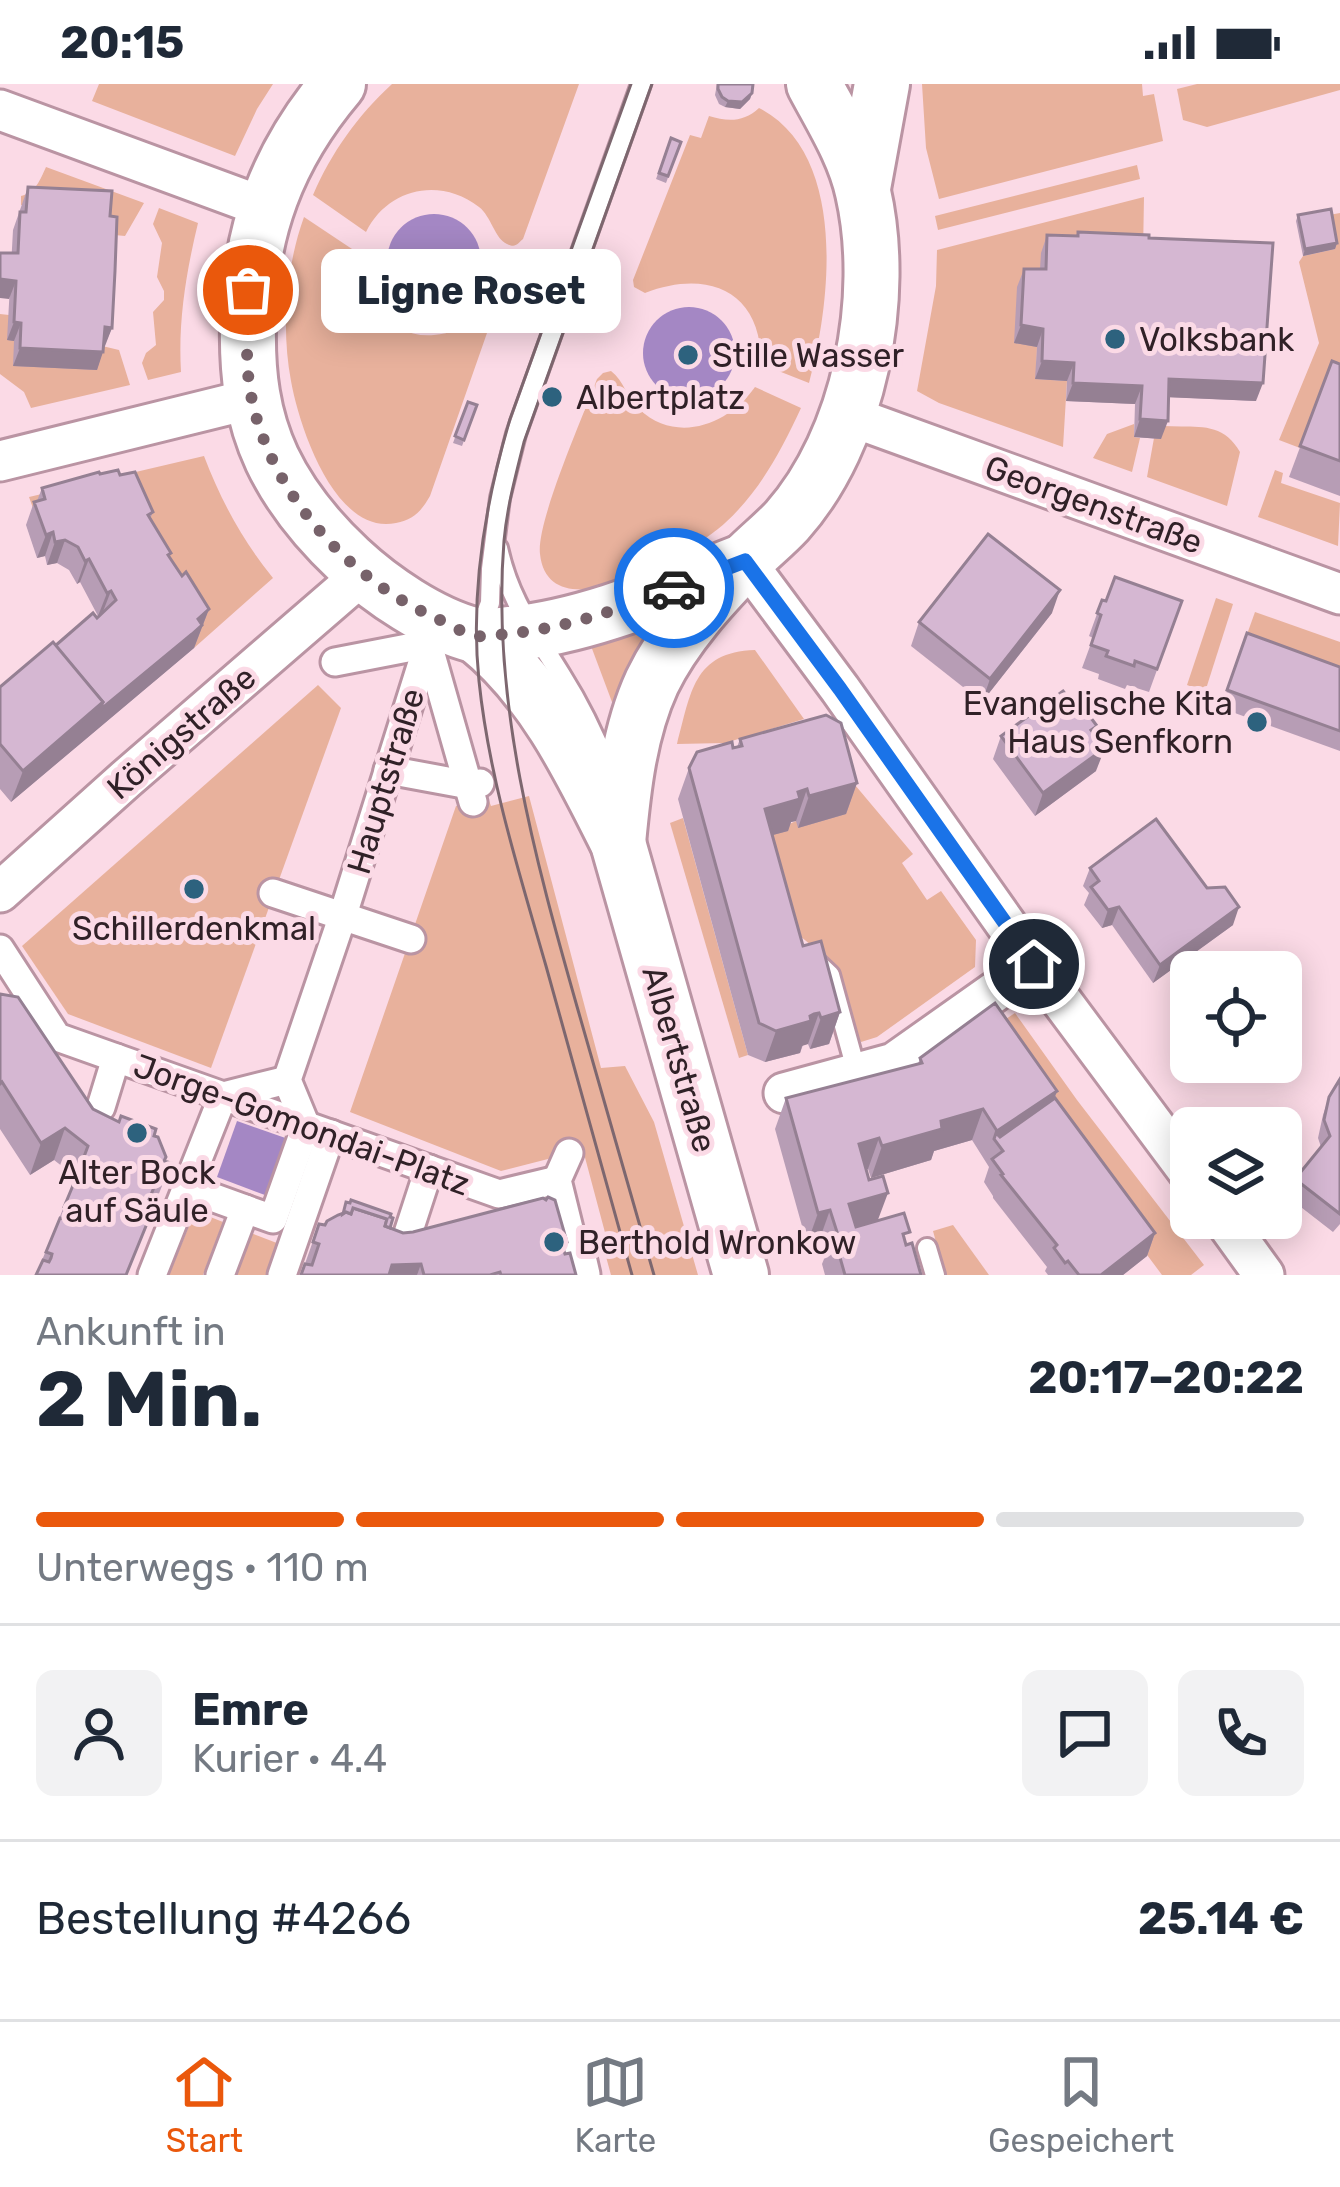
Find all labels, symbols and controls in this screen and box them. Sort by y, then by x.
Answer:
text: 20:15 [60,16,184,69]
pin [197,239,299,341]
callout: Ligne Roset [320,248,620,332]
icon: bag [215,257,281,323]
text: Ligne Roset [356,268,586,314]
place label: Volksbank [1139,320,1294,359]
marker: Volksbank [1102,326,1128,352]
place label: Stille Wasser [712,336,905,375]
marker: Stille Wasser [675,342,701,368]
place label: Albertplatz [576,378,745,417]
marker: Albertplatz [539,384,565,410]
street label: Georgenstraße [980,447,1208,562]
courier [614,528,734,648]
icon: car [641,555,707,621]
street label: Königstraße [99,657,263,807]
street label: Hauptstraße [339,684,432,879]
place label: Evangelische Kita Haus Senfkorn [963,684,1233,761]
marker: Evangelische Kita Haus Senfkorn [1244,709,1270,735]
marker: Schillerdenkmal [181,876,207,902]
place label: Schillerdenkmal [72,909,316,948]
pin [983,913,1085,1015]
icon: home [1001,931,1067,997]
map controls [1170,951,1302,1239]
button: locate [1170,951,1302,1083]
street label: Albertstraße [634,962,725,1157]
street label: Jorge-Gomondai-Platz [129,1046,475,1203]
button: layers [1170,1107,1302,1239]
marker: Alter Bock auf Säule [124,1120,150,1146]
place label: Alter Bock auf Säule [58,1153,216,1230]
place label: Berthold Wronkow [578,1223,857,1262]
marker: Berthold Wronkow [541,1229,567,1255]
text: Ankunft in [36,1309,226,1355]
text: 20:17–20:22 [1028,1351,1304,1404]
text: 2 Min. [36,1353,263,1446]
text: Unterwegs · 110 m [36,1545,369,1591]
button: person [36,1670,162,1796]
button: chat [1022,1670,1148,1796]
button: phone [1178,1670,1304,1796]
text: Emre [192,1683,309,1736]
text: Kurier · 4.4 [192,1736,387,1782]
text: Bestellung #4266 [36,1892,411,1945]
text: 25.14 € [1138,1892,1304,1945]
tab: Start [166,2049,243,2160]
tab: Karte [575,2049,656,2160]
tab: Gespeichert [988,2049,1174,2160]

